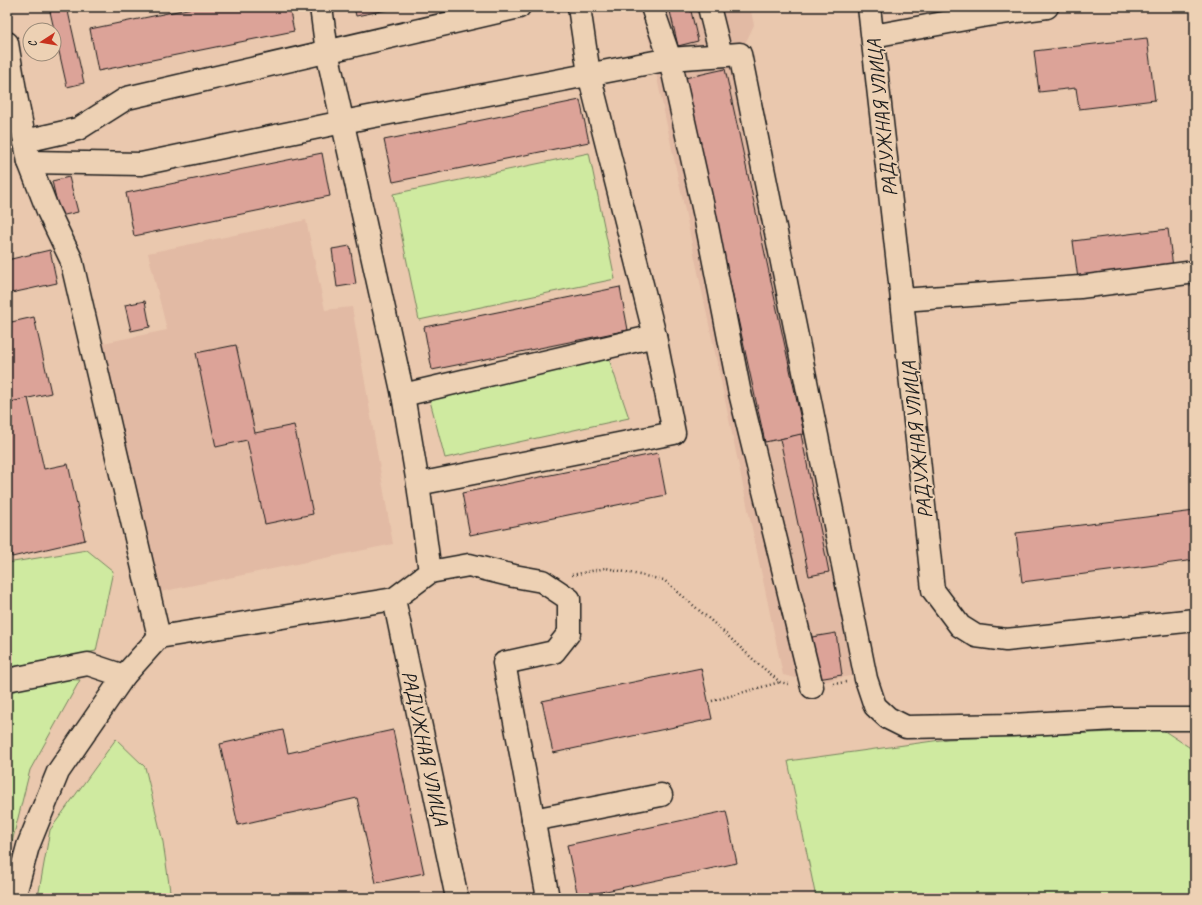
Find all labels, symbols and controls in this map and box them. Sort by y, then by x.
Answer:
north arrow [22,22,62,62]
street label: РАДУЖНАЯ УЛИЦА [861,37,903,198]
text: С [24,38,40,48]
street label: РАДУЖНАЯ УЛИЦА [896,359,938,520]
street label: РАДУЖНАЯ УЛИЦА [396,668,454,829]

